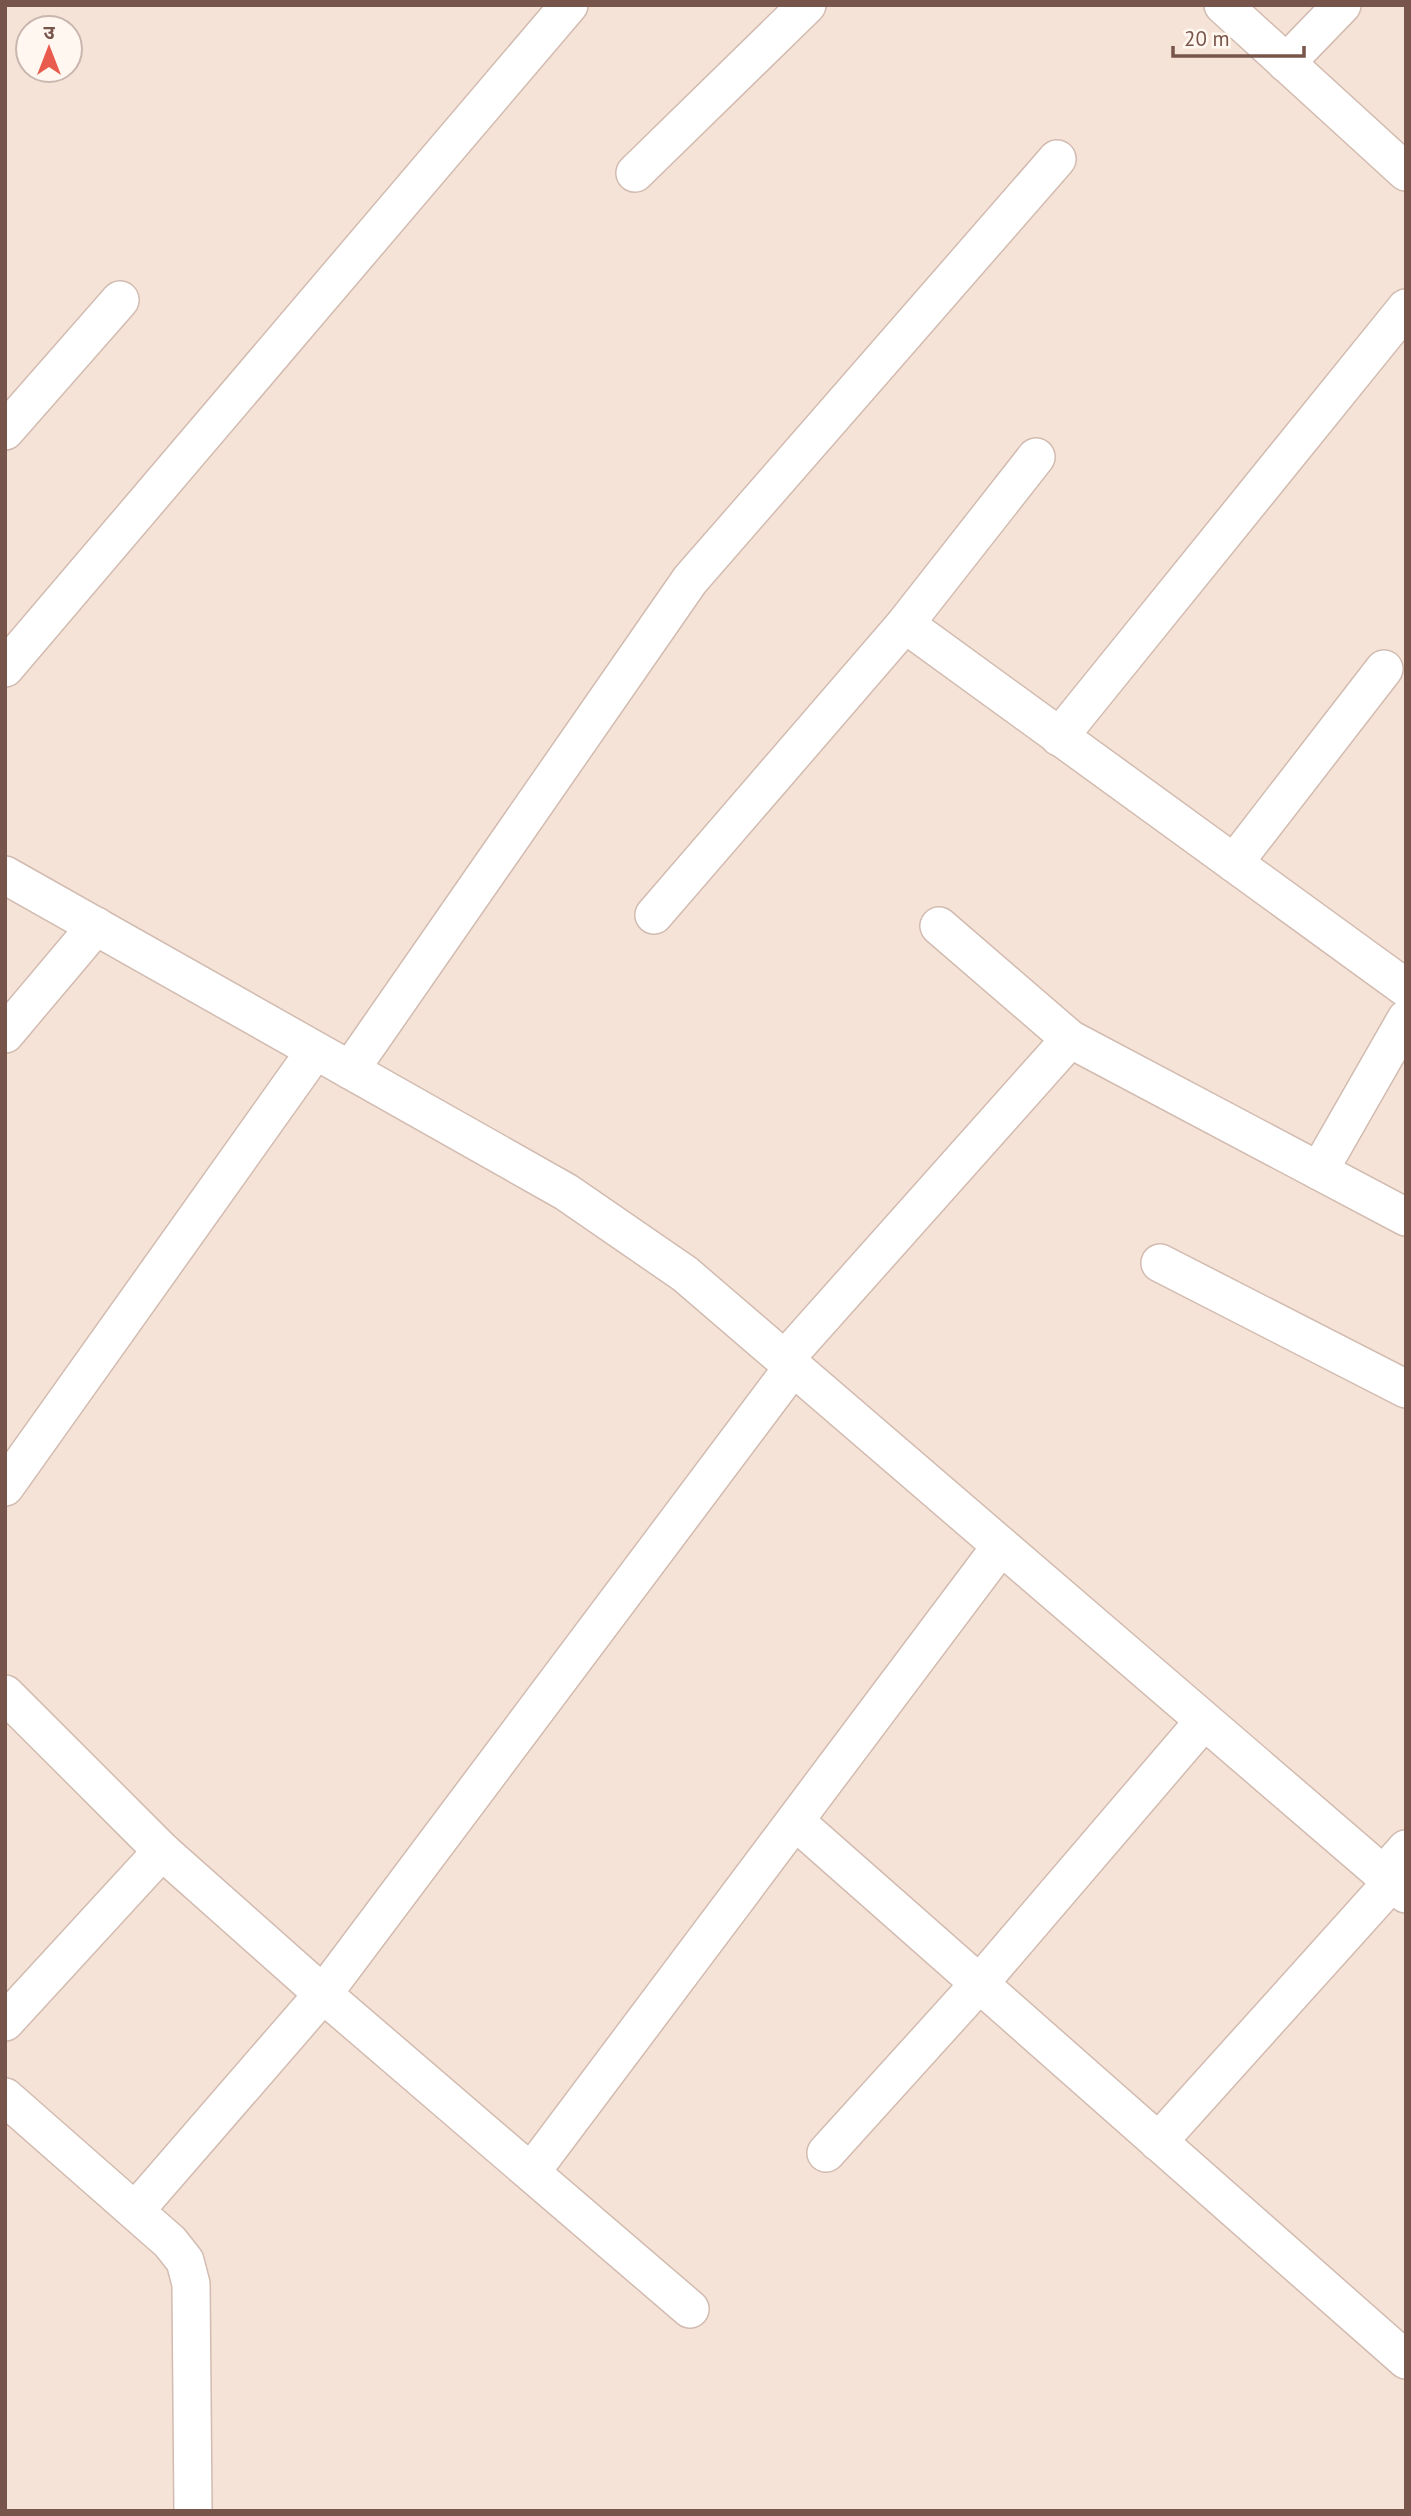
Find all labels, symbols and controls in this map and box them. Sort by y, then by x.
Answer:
north arrow [14,14,84,84]
scale bar [1173,14,1304,58]
text: उ [43,20,55,44]
text: 20 m [1184,25,1230,52]

